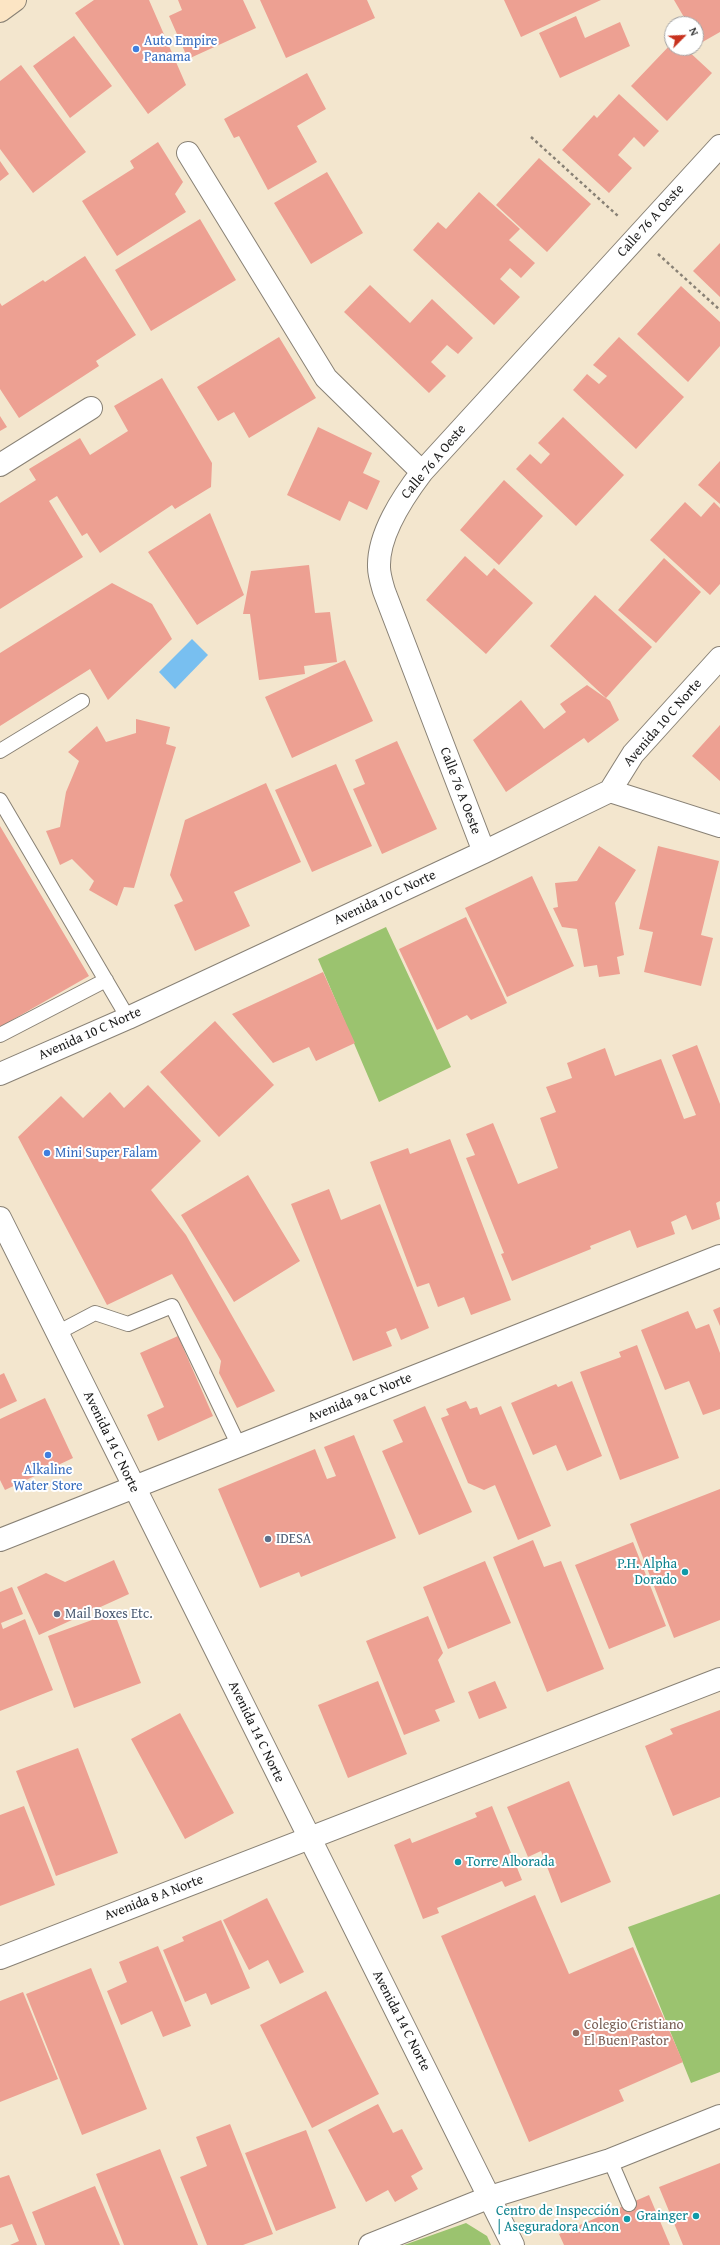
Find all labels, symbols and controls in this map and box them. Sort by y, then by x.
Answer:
north arrow [664,16,704,56]
text: N [685,25,703,38]
place label: Auto Empire Panama [144,33,217,66]
marker: Auto Empire Panama [131,44,141,54]
street label: Calle 76 A Oeste [614,181,688,261]
street label: Calle 76 A Oeste [398,421,470,503]
street label: Avenida 10 C Norte [620,676,706,770]
street label: Calle 76 A Oeste [436,745,484,837]
street label: Avenida 10 C Norte [331,867,439,929]
street label: Avenida 10 C Norte [36,1004,144,1064]
place label: Mini Super Falam [55,1145,158,1161]
marker: Mini Super Falam [42,1148,52,1158]
street label: Avenida 9a C Norte [306,1369,414,1427]
street label: Avenida 14 C Norte [79,1389,143,1495]
marker: Alkaline Water Store [43,1450,53,1460]
place label: Alkaline Water Store [13,1462,83,1494]
place label: IDESA [276,1531,311,1547]
marker: IDESA [263,1534,273,1544]
place label: P.H. Alpha Dorado [617,1556,677,1588]
marker: P.H. Alpha Dorado [680,1567,690,1577]
place label: Mail Boxes Etc. [65,1606,153,1622]
marker: Mail Boxes Etc. [52,1609,62,1619]
street label: Avenida 14 C Norte [224,1679,288,1785]
place label: Torre Alborada [466,1854,555,1870]
marker: Torre Alborada [453,1857,463,1867]
street label: Avenida 8 A Norte [102,1871,206,1925]
street label: Avenida 14 C Norte [368,1968,434,2074]
place label: Colegio Cristiano El Buen Pastor [584,2017,684,2050]
marker: Colegio Cristiano El Buen Pastor [571,2028,581,2038]
place label: Centro de Inspección | Aseguradora Ancon [496,2203,619,2236]
place label: Grainger [636,2208,688,2224]
marker: Grainger [691,2211,701,2221]
marker: Centro de Inspección | Aseguradora Ancon [622,2214,632,2224]

